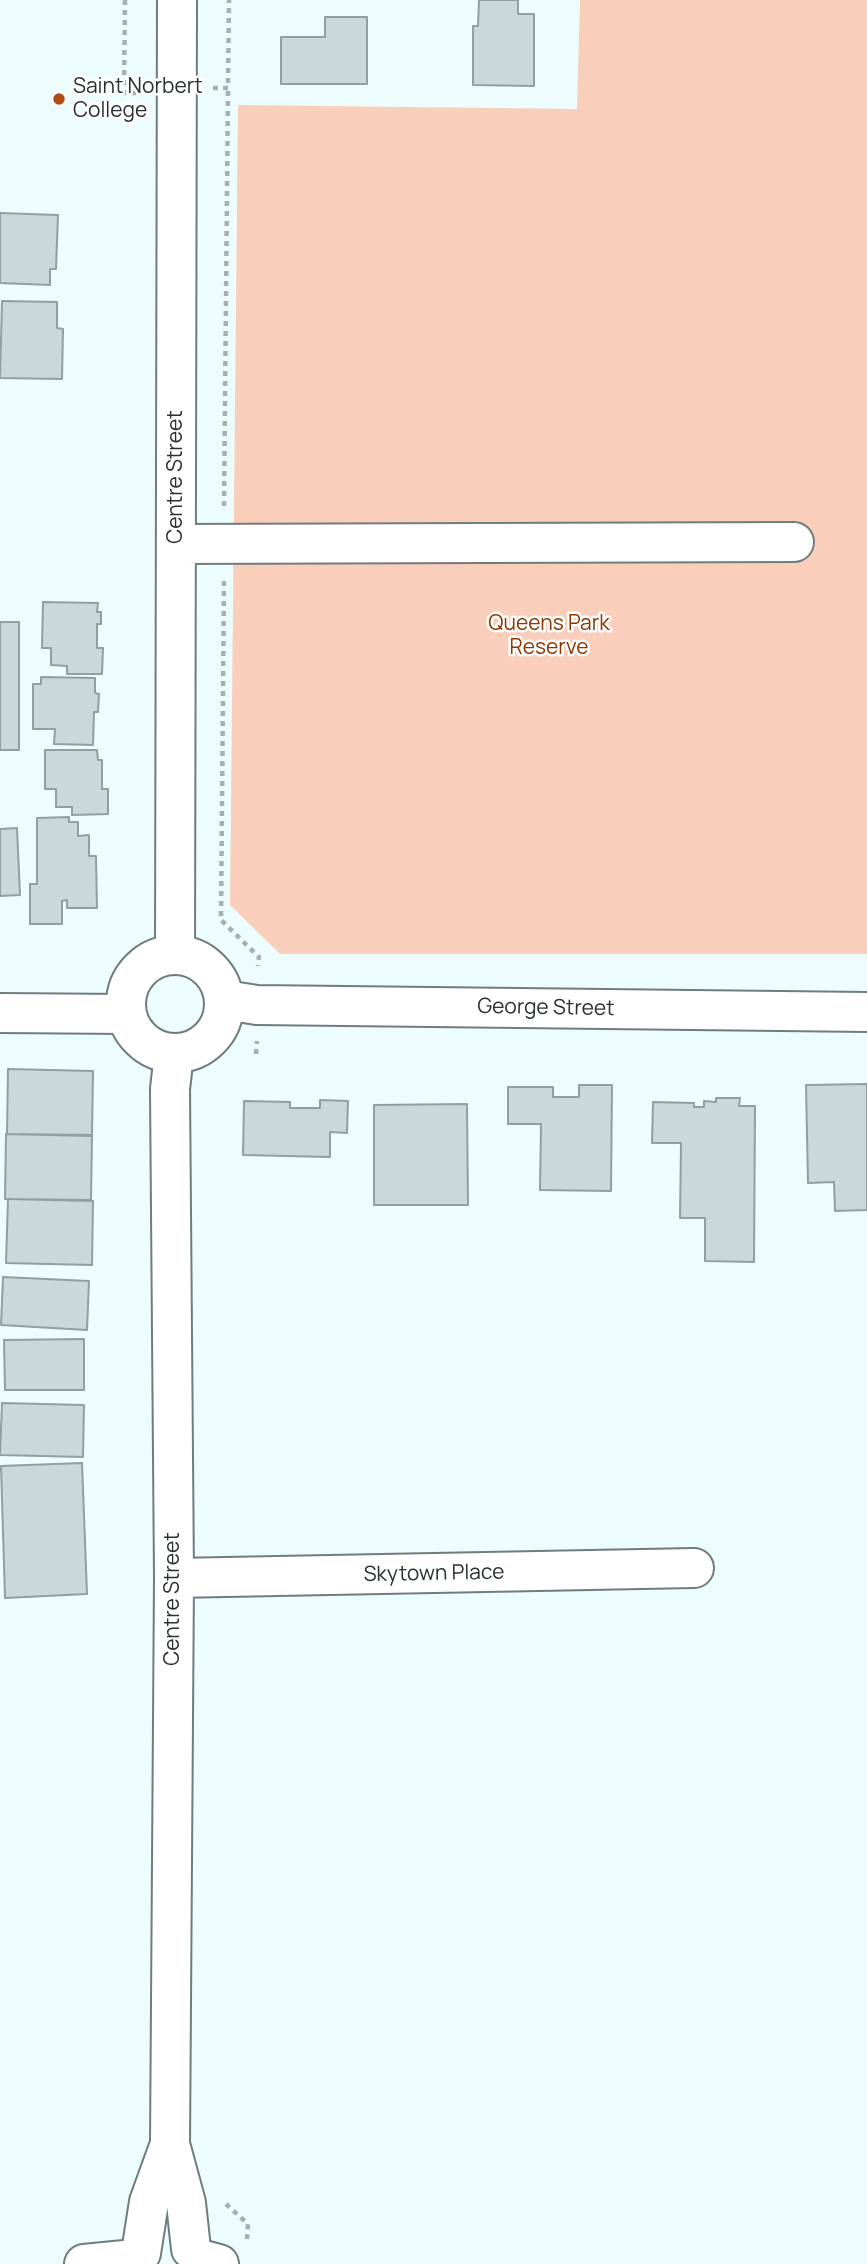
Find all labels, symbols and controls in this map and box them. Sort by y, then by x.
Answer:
place label: Saint Norbert College [73,74,203,124]
marker: Saint Norbert College [51,91,67,107]
street label: Centre Street [163,410,189,544]
park label: Queens Park Reserve [488,611,610,661]
street label: George Street [477,994,615,1022]
street label: Centre Street [160,1532,186,1666]
street label: Skytown Place [363,1560,505,1588]

